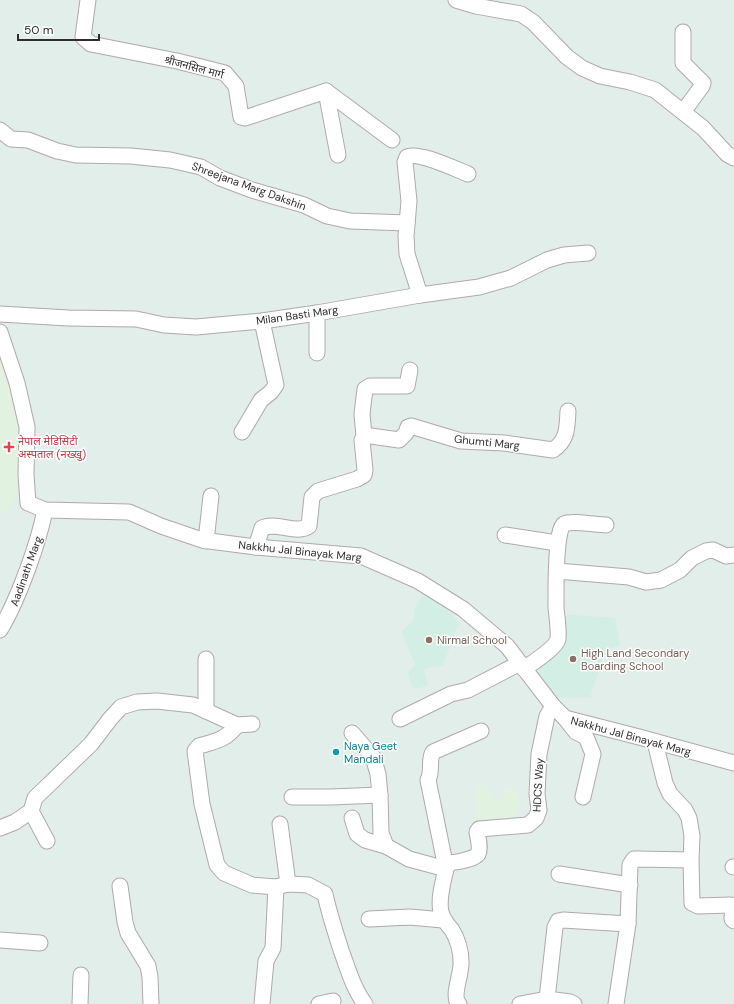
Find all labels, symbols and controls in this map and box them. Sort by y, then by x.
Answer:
scale bar [18,16,99,42]
text: 50 m [24,22,53,38]
street label: श्रीजनसिल मार्ग [163,52,226,82]
street label: Shreejana Marg Dakshin [190,159,308,213]
street label: Milan Basti Marg [255,302,339,328]
street label: Ghumti Marg [453,432,521,452]
place label: नेपाल मेडिसिटी अस्पताल (नख्खु) [18,434,86,461]
marker: नेपाल मेडिसिटी अस्पताल (नख्खु) [3,441,15,453]
street label: Aadinath Marg [7,534,45,608]
street label: Nakkhu Jal Binayak Marg [238,538,362,564]
place label: Nirmal School [437,633,507,647]
marker: Nirmal School [424,635,434,645]
place label: High Land Secondary Boarding School [581,646,689,673]
marker: High Land Secondary Boarding School [568,654,578,664]
street label: Nakkhu Jal Binayak Marg [569,713,693,759]
place label: Naya Geet Mandali [344,739,397,766]
marker: Naya Geet Mandali [331,747,341,757]
street label: HDCS Way [530,758,546,812]

